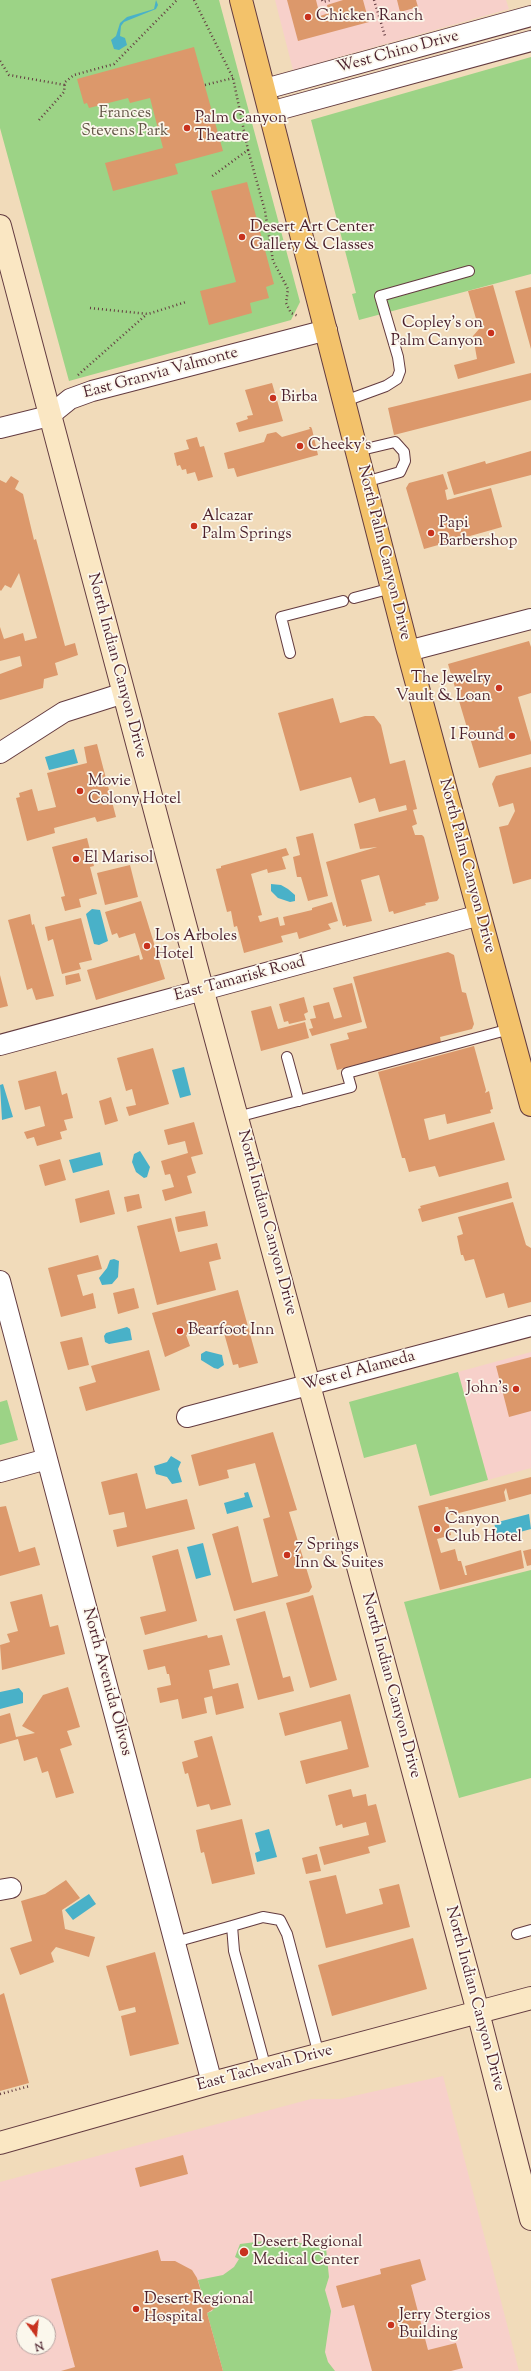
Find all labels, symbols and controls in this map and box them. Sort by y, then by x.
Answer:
place label: Chicken Ranch [316,7,423,27]
marker: Chicken Ranch [303,12,313,22]
street label: West Chino Drive [335,27,461,79]
park label: Frances Stevens Park [81,104,169,142]
place label: Palm Canyon Theatre [195,109,287,147]
marker: Palm Canyon Theatre [182,123,192,133]
place label: Desert Art Center Gallery & Classes [250,218,374,256]
marker: Desert Art Center Gallery & Classes [237,232,247,242]
place label: Copley's on Palm Canyon [391,314,483,352]
marker: Copley's on Palm Canyon [486,328,496,338]
street label: East Granvia Valmonte [82,344,240,404]
place label: Birba [281,388,318,408]
marker: Birba [268,393,278,403]
place label: Cheeky's [308,436,371,456]
marker: Cheeky's [295,441,305,451]
street label: North Palm Canyon Drive [352,464,414,642]
place label: Alcazar Palm Springs [202,507,292,545]
place label: Papi Barbershop [439,514,517,552]
marker: Alcazar Palm Springs [189,521,199,531]
marker: Papi Barbershop [426,528,436,538]
street label: North Indian Canyon Drive [82,571,150,761]
place label: The Jewelry Vault & Loan [396,669,491,707]
marker: The Jewelry Vault & Loan [494,683,504,693]
place label: I Found [450,726,504,746]
marker: I Found [507,731,517,741]
place label: Movie Colony Hotel [88,772,181,810]
street label: North Palm Canyon Drive [433,777,499,955]
marker: Movie Colony Hotel [75,786,85,796]
place label: El Marisol [84,849,153,869]
marker: El Marisol [71,854,81,864]
place label: Los Arboles Hotel [155,927,237,965]
marker: Los Arboles Hotel [142,941,152,951]
street label: East Tamarisk Road [172,953,308,1007]
street label: North Indian Canyon Drive [232,1128,300,1318]
place label: Bearfoot Inn [188,1321,274,1341]
marker: Bearfoot Inn [175,1326,185,1336]
street label: West el Alameda [301,1348,417,1396]
place label: John's [466,1379,508,1399]
marker: John's [511,1384,521,1394]
place label: Canyon Club Hotel [445,1510,522,1548]
marker: Canyon Club Hotel [432,1524,442,1534]
place label: 7 Springs Inn & Suites [295,1536,384,1574]
marker: 7 Springs Inn & Suites [282,1550,292,1560]
street label: North Indian Canyon Drive [356,1591,424,1781]
street label: North Avenida Olivos [77,1606,135,1758]
street label: North Indian Canyon Drive [440,1904,508,2094]
street label: East Tachevah Drive [195,2042,335,2096]
place label: Desert Regional Medical Center [253,2233,363,2271]
marker: Desert Regional Medical Center [238,2246,250,2258]
place label: Desert Regional Hospital [144,2290,254,2328]
marker: Desert Regional Hospital [131,2304,141,2314]
place label: Jerry Stergios Building [399,2306,490,2344]
north arrow [16,2315,56,2355]
marker: Jerry Stergios Building [386,2320,396,2330]
text: N [33,2337,45,2354]

